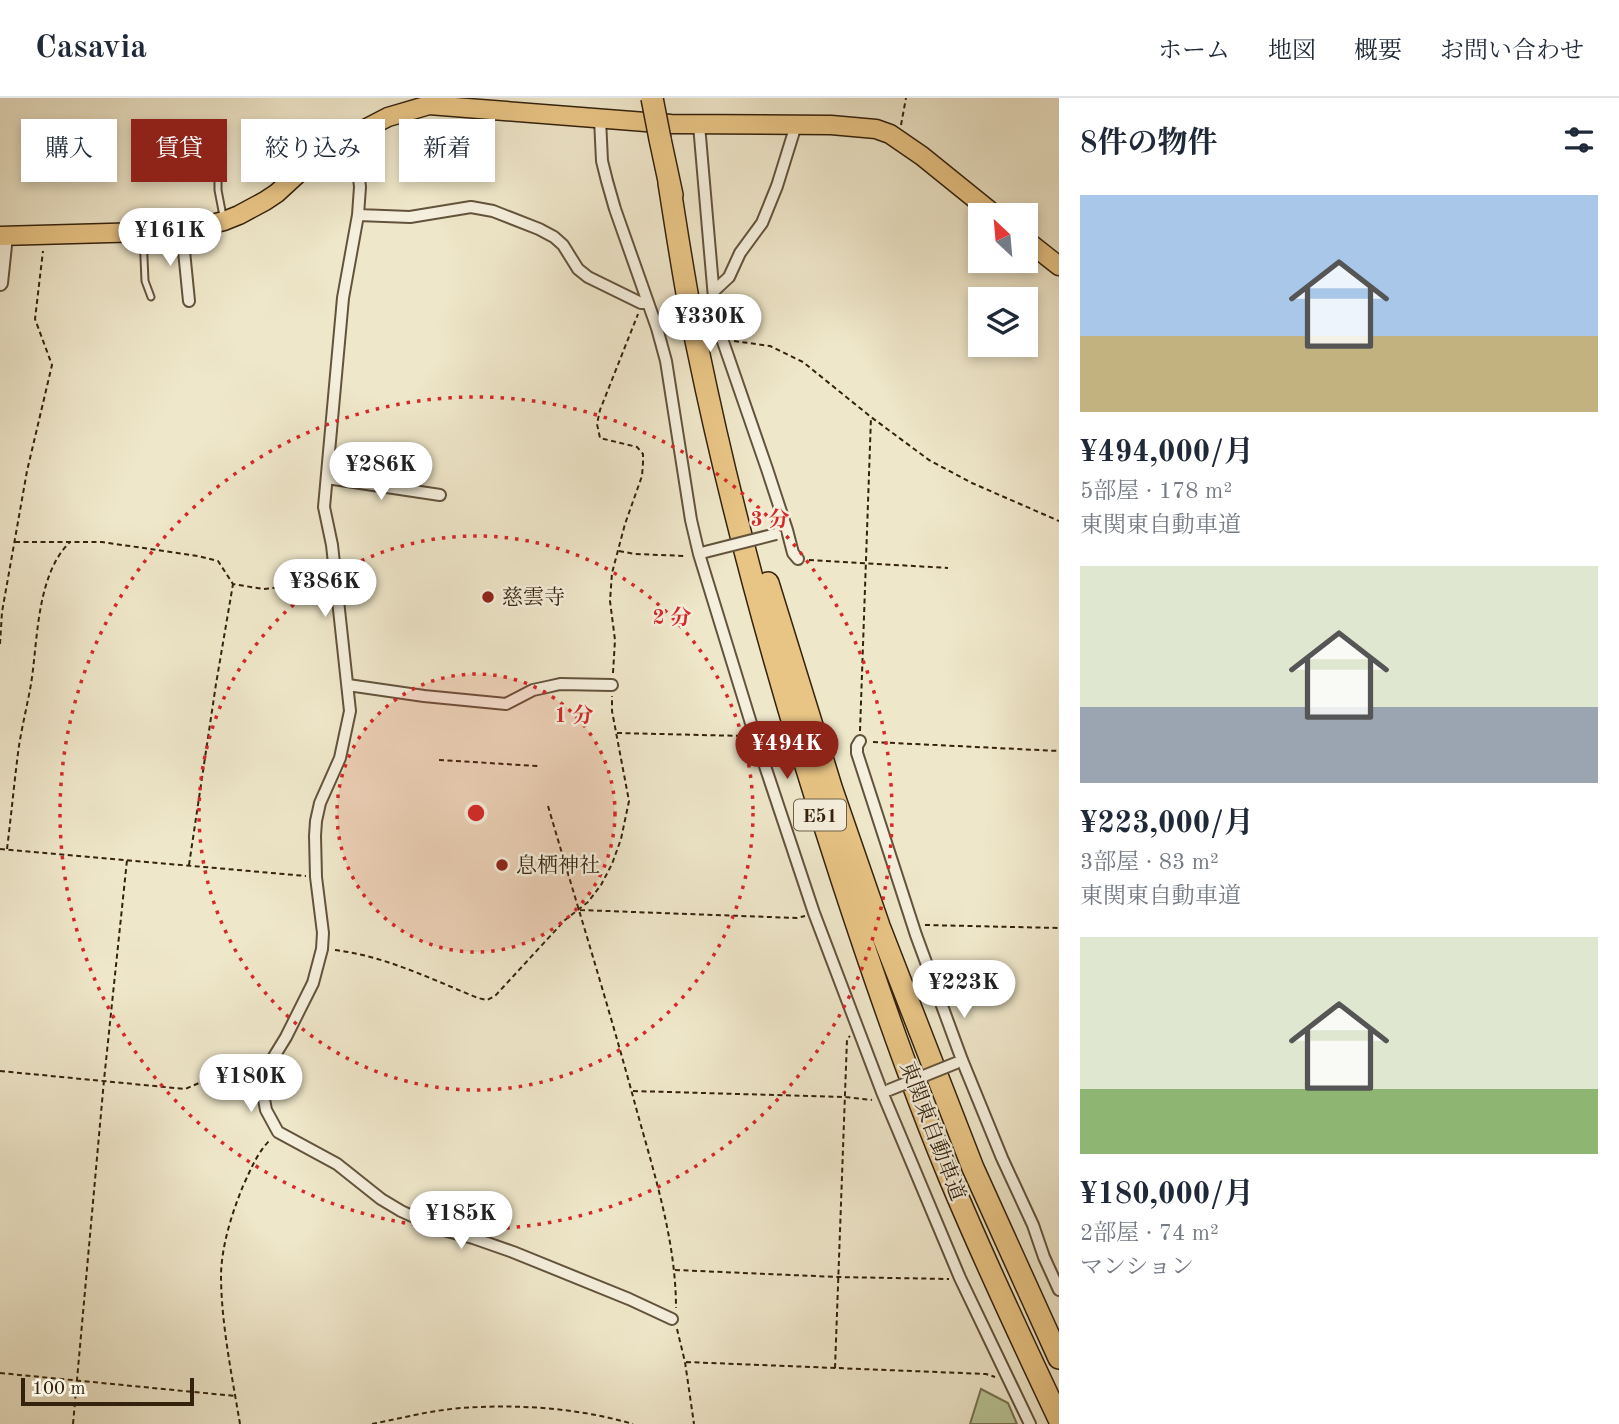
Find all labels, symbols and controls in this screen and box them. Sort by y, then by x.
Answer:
text: Casavia [35,32,147,65]
text: ホーム [1158,40,1230,64]
text: 地図 [1268,40,1316,64]
text: 概要 [1354,40,1402,64]
text: お問い合わせ [1440,40,1584,64]
chip: 購入 [21,119,117,182]
chip: 賃貸 [131,119,227,182]
chip: 絞り込み [241,119,385,182]
chip: 新着 [399,119,495,182]
icon: filters [1560,121,1598,159]
text: 8件の物件 [1080,129,1217,159]
north arrow [968,203,1038,273]
map controls [968,203,1038,357]
pin: ¥161K [121,208,219,268]
text: ¥161K [134,219,206,242]
icon: home [1276,241,1402,367]
button: layers [968,287,1038,357]
pin: ¥330K [661,294,759,354]
text: ¥330K [674,305,746,328]
text: ¥494,000/月 [1080,438,1254,468]
pin: ¥286K [332,442,430,502]
text: ¥286K [345,453,417,476]
text: 5部屋 · 178 m² [1080,480,1232,503]
text: 3 分 [750,508,790,531]
text: 東関東自動車道 [1080,514,1241,537]
pin: ¥386K [276,560,374,619]
text: ¥386K [289,570,361,593]
place label: 慈雲寺 [502,586,565,609]
marker: 慈雲寺 [480,589,496,605]
text: 2 分 [652,606,692,629]
icon: home [1276,612,1402,738]
text: 1 分 [554,704,594,727]
pin: ¥494K [738,722,836,781]
text: ¥494K [751,732,823,755]
road number: E51 [794,800,846,830]
centre of rings [464,801,488,825]
text: ¥223,000/月 [1080,809,1254,839]
text: 3部屋 · 83 m² [1080,851,1219,874]
place label: 息栖神社 [516,854,600,877]
marker: 息栖神社 [494,857,510,873]
text: 東関東自動車道 [1080,885,1241,908]
pin: ¥223K [915,960,1013,1020]
text: ¥223K [928,971,1000,994]
icon: home [1276,983,1402,1109]
pin: ¥180K [202,1054,300,1114]
street label: 東関東自動車道 [895,1058,970,1204]
text: ¥180K [215,1065,287,1088]
text: ¥180,000/月 [1080,1180,1254,1210]
pin: ¥185K [412,1192,510,1251]
text: ¥185K [425,1202,497,1225]
text: 2部屋 · 74 m² [1080,1222,1219,1245]
text: マンション [1080,1256,1194,1279]
scale bar [21,1375,194,1407]
text: 100 m [32,1380,85,1399]

